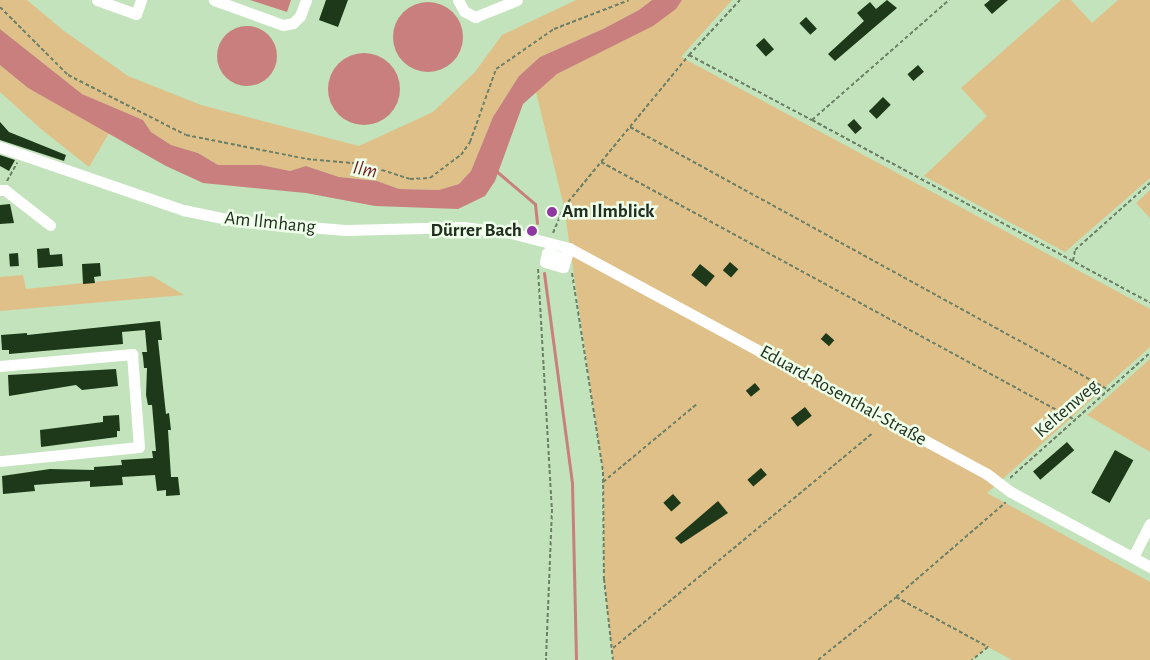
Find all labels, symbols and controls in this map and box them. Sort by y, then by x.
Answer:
water label: Ilm [351,156,379,184]
place label: Am Ilmblick [562,201,654,223]
marker: Am Ilmblick [546,206,558,218]
street label: Am Ilmhang [223,207,317,239]
place label: Dürrer Bach [431,220,522,242]
marker: Dürrer Bach [526,225,538,237]
street label: Eduard-Rosenthal-Straße [756,341,930,451]
street label: Keltenweg [1030,375,1104,443]

